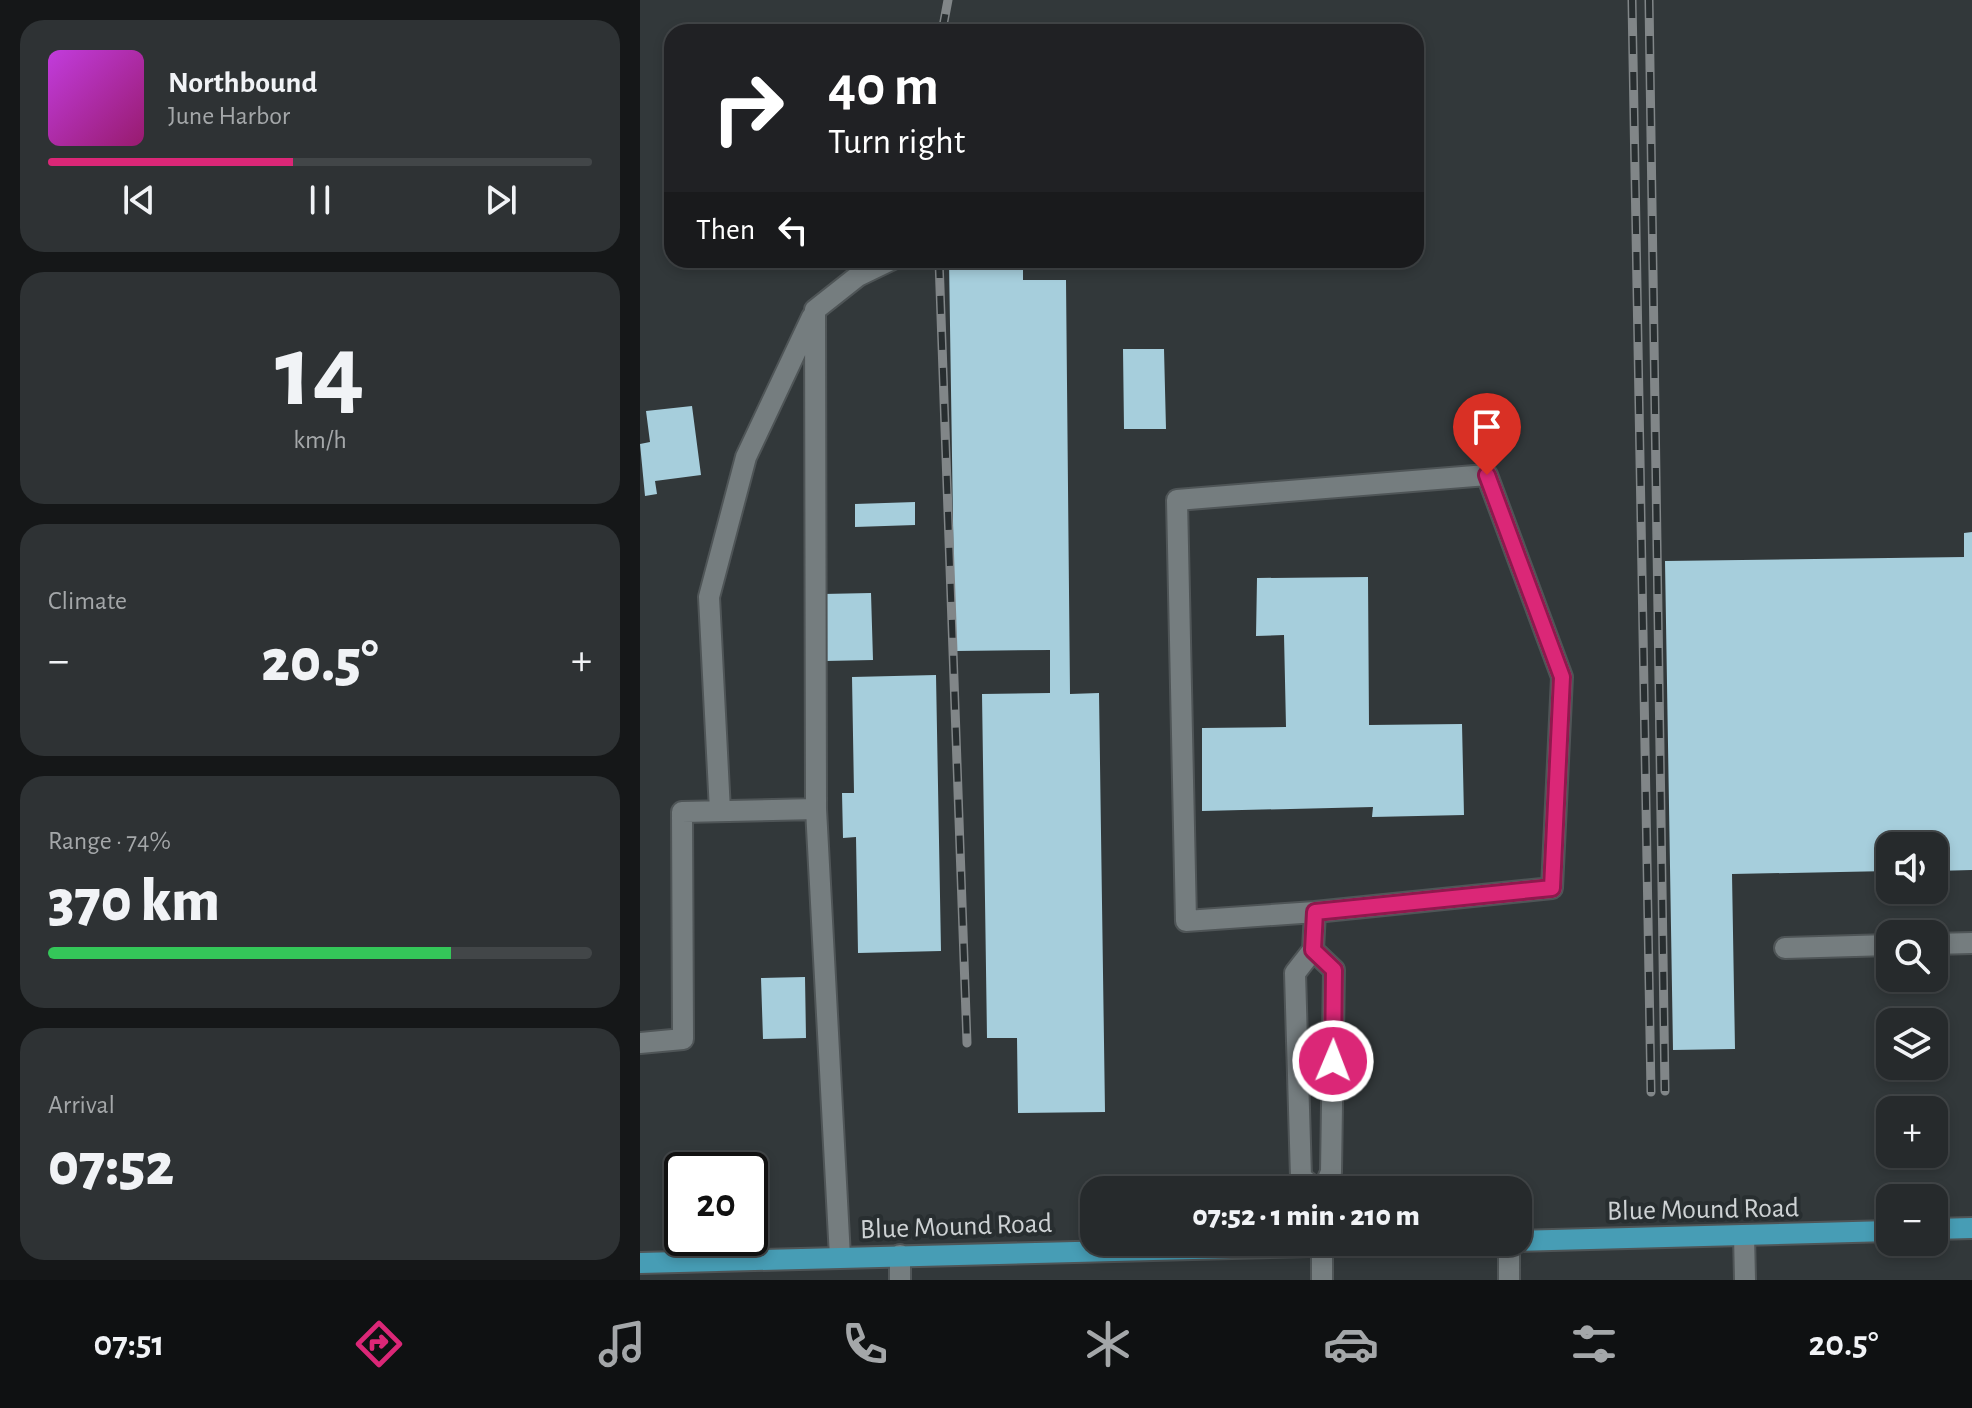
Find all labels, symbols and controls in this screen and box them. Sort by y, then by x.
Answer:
icon: right [696,56,800,160]
text: 40 m [828,59,939,115]
text: Northbound [168,68,317,98]
text: June Harbor [168,103,290,129]
text: Turn right [828,124,965,160]
icon: previous [117,178,161,222]
icon: pause [298,178,342,222]
icon: next [479,178,523,222]
icon: left [771,208,815,252]
text: Then [696,215,755,245]
text: 14 [275,321,365,425]
pin [1453,393,1521,475]
icon: arrive [1465,405,1509,449]
text: km/h [293,427,347,453]
text: Climate [48,588,127,614]
text: 20.5° [261,632,379,692]
text: − [48,639,69,683]
text: + [571,639,592,683]
text: Range · 74% [48,828,171,854]
map controls [1876,832,1948,1256]
button: sound [1876,832,1948,904]
text: 370 km [48,872,220,932]
button: search [1876,920,1948,992]
button: layers [1876,1008,1948,1080]
position arrow [1291,1019,1375,1103]
text: Arrival [48,1092,115,1118]
button: + [1876,1096,1948,1168]
text: 07:52 [48,1136,174,1196]
speed limit sign: 20 [664,1152,768,1256]
button: − [1876,1184,1948,1256]
street label: Blue Mound Road [1607,1194,1799,1226]
text: 07:52 · 1 min · 210 m [1192,1201,1420,1231]
street label: Blue Mound Road [859,1210,1053,1244]
icon: directions [351,1316,407,1372]
icon: music [594,1316,650,1372]
icon: phone [837,1316,893,1372]
icon: climate [1080,1316,1136,1372]
icon: car [1323,1316,1379,1372]
icon: filters [1566,1316,1622,1372]
text: 07:51 [93,1326,165,1362]
text: 20.5° [1808,1326,1878,1362]

